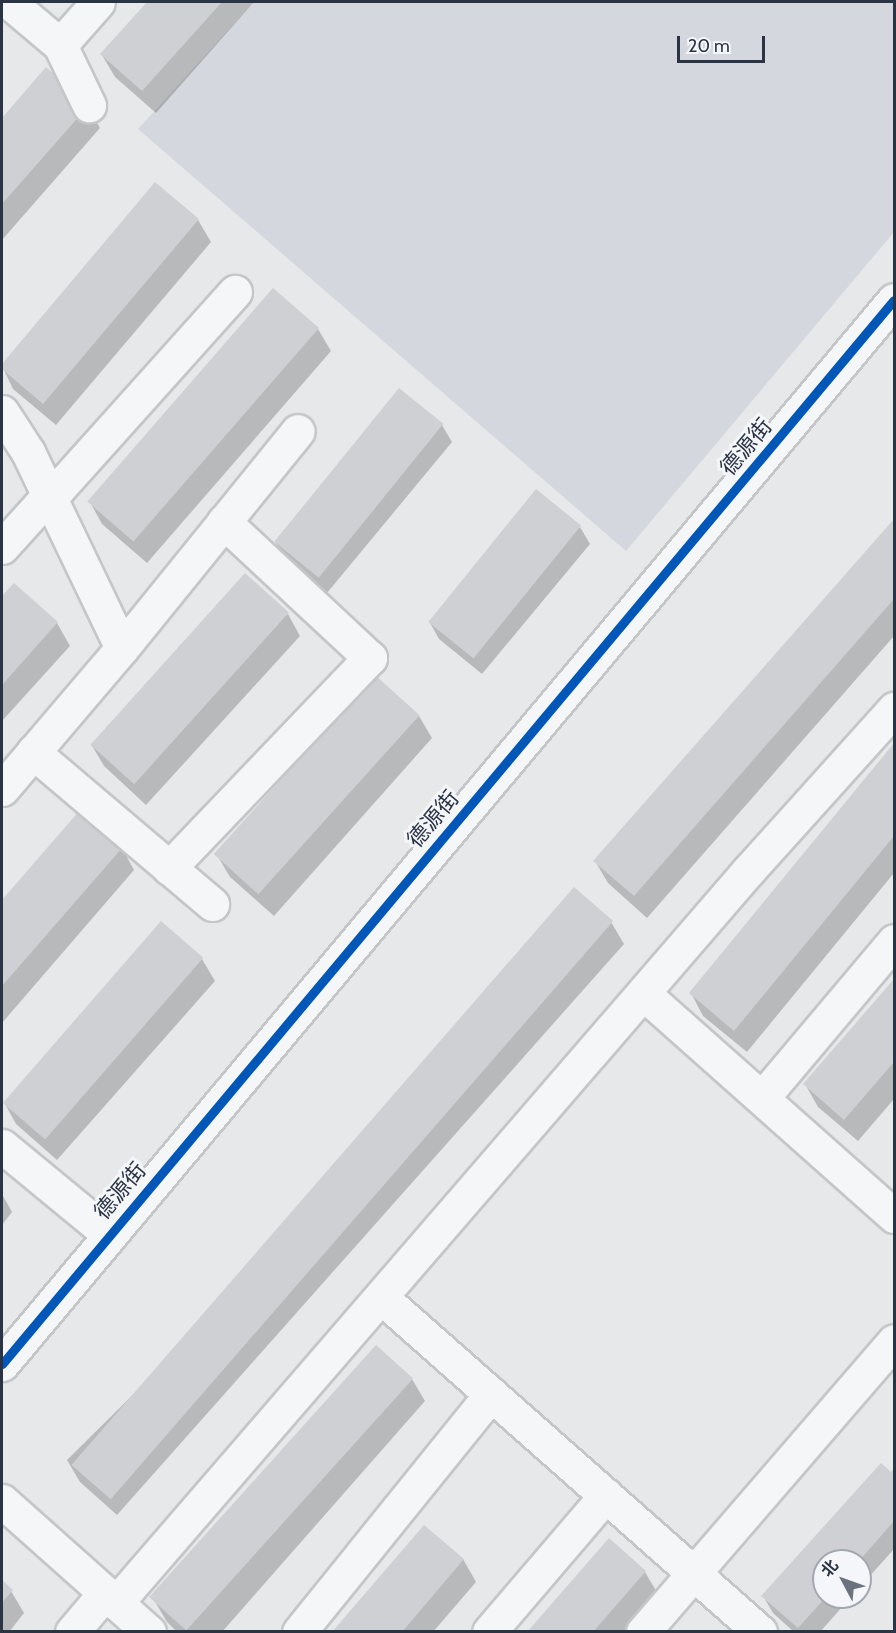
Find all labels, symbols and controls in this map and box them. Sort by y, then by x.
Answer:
scale bar [680,24,768,62]
text: 20 m [688,35,730,57]
street label: 德源街 [715,413,777,481]
street label: 德源街 [402,785,464,853]
street label: 德源街 [89,1157,151,1225]
north arrow [812,1549,872,1609]
text: 北 [817,1556,842,1580]

